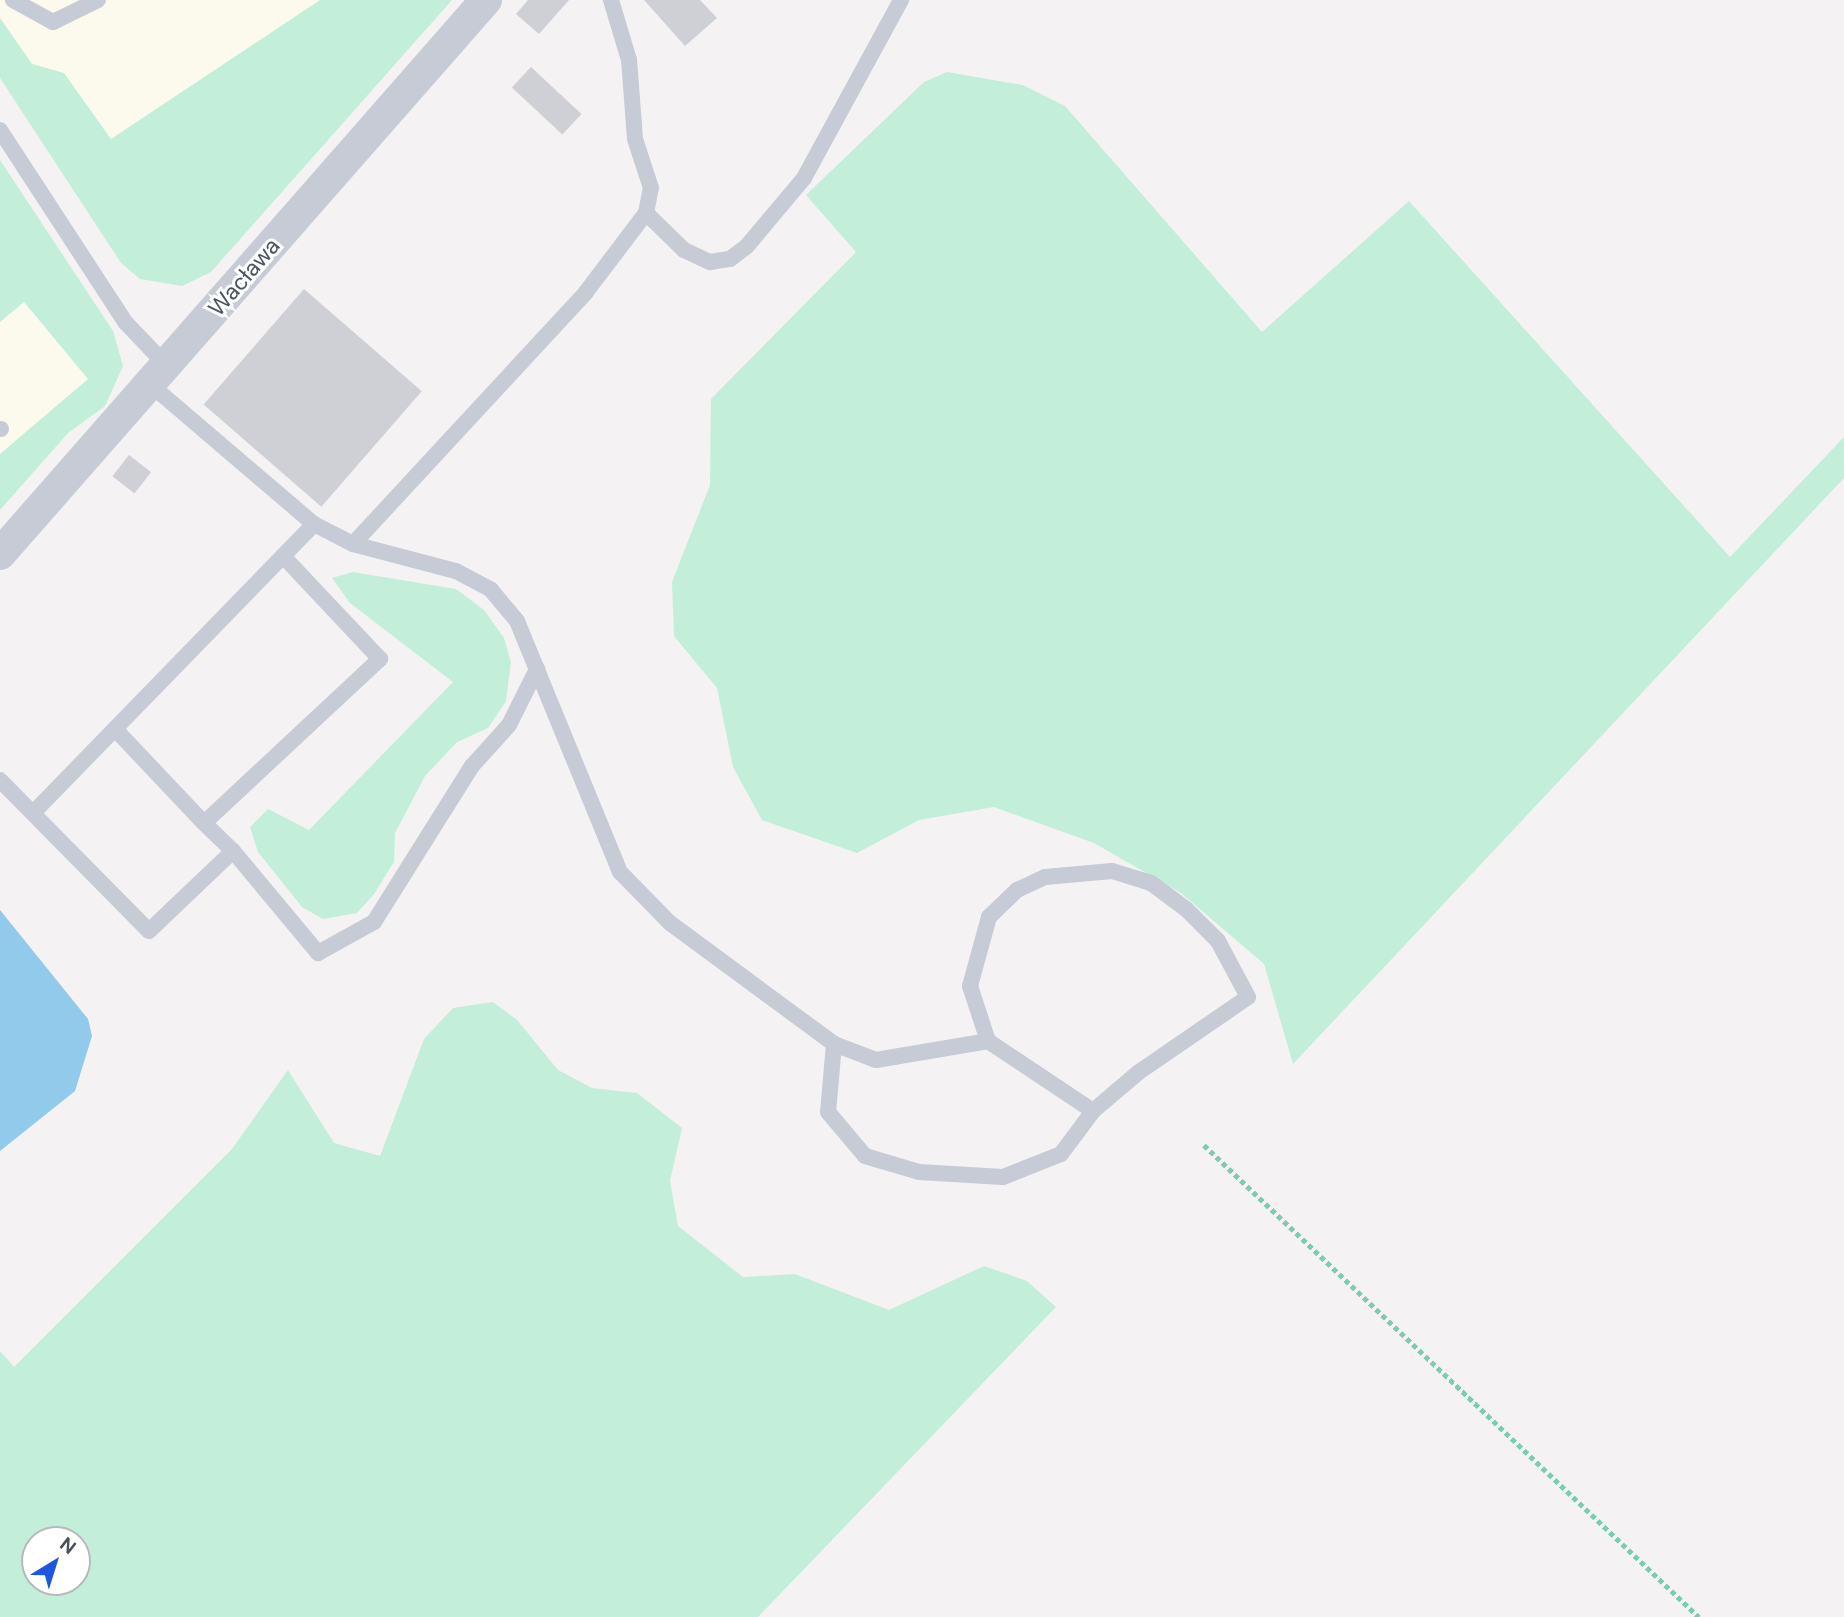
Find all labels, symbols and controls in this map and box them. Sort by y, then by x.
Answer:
street label: Wacława [203,232,285,322]
north arrow [21,1526,91,1596]
text: N [55,1532,81,1560]

